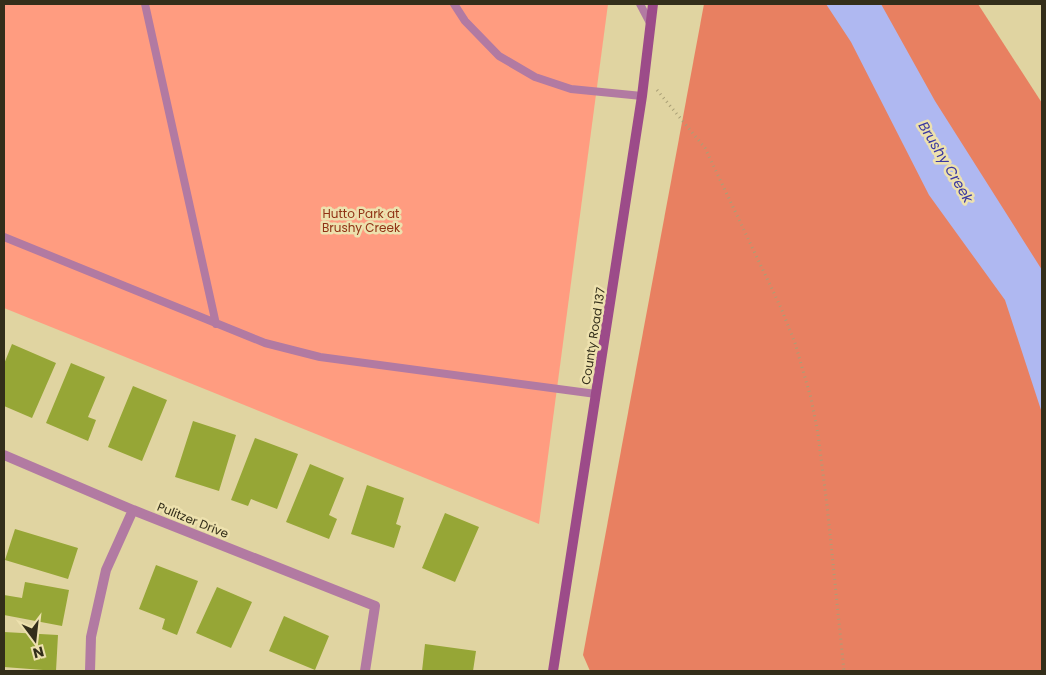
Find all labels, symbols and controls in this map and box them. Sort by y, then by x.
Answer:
water label: Brushy Creek [914,118,979,207]
park label: Hutto Park at Brushy Creek [322,205,401,236]
street label: County Road 137 [577,286,609,386]
street label: Pulitzer Drive [155,498,231,542]
north arrow [10,615,60,665]
text: N [31,642,46,664]

